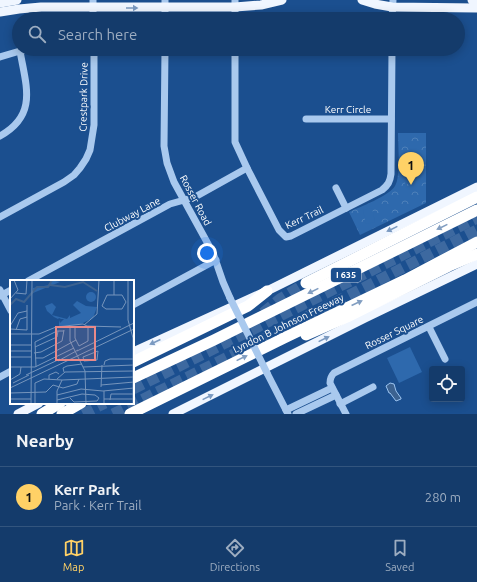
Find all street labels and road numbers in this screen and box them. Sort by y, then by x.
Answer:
street label: Crestpark Drive [77,62,90,132]
street label: Kerr Circle [325,104,371,115]
street label: Rosser Road [178,173,213,227]
street label: Clubway Lane [102,195,162,234]
street label: Kerr Trail [284,204,325,231]
road number: I 635 [331,268,361,282]
street label: Lyndon B Johnson Freeway [231,292,346,355]
street label: Rosser Square [363,314,425,351]

